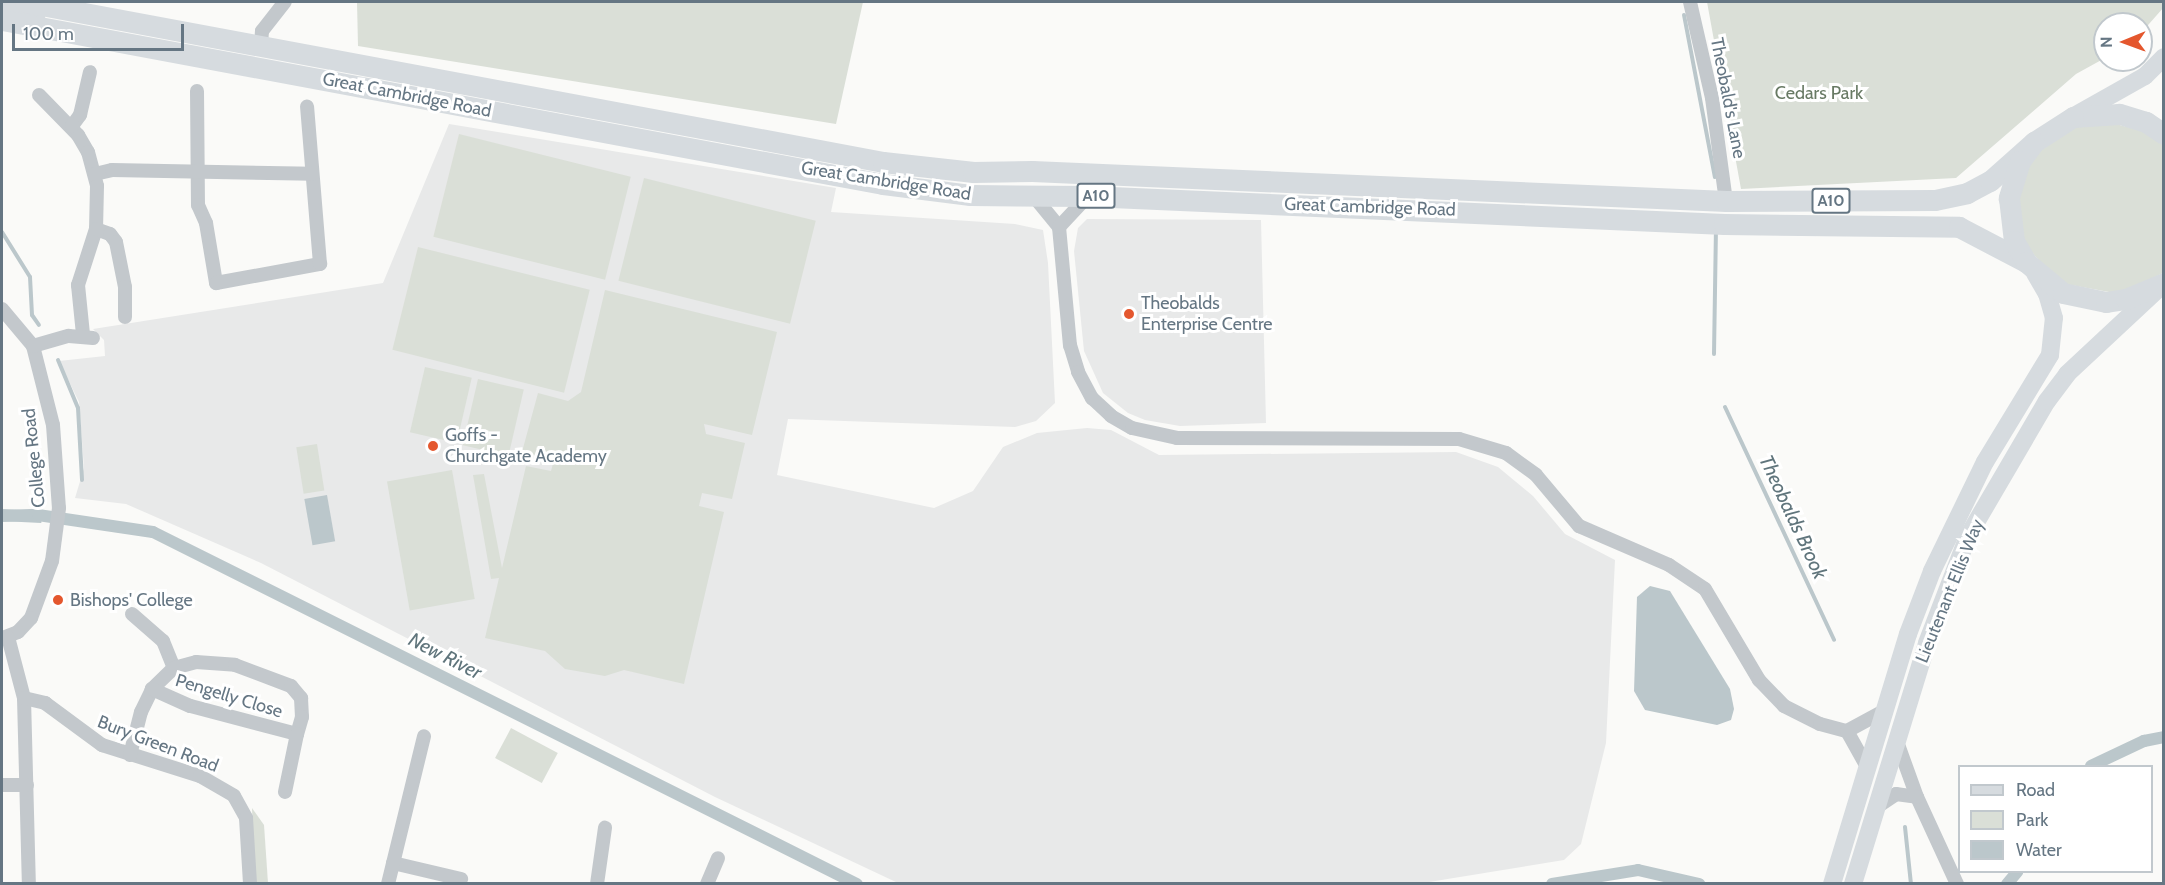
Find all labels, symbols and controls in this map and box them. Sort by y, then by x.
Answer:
scale bar [15,12,188,50]
north arrow [2093,12,2153,72]
text: 100 m [23,23,74,45]
street label: Theobald's Lane [1706,36,1750,160]
text: N [2097,36,2116,48]
street label: Great Cambridge Road [321,68,493,122]
park label: Cedars Park [1775,82,1863,104]
street label: Great Cambridge Road [800,157,972,205]
road number: A10 [1076,183,1116,209]
road number: A10 [1812,188,1850,214]
street label: Great Cambridge Road [1284,193,1456,221]
place label: Theobalds Enterprise Centre [1141,293,1273,336]
marker: Theobalds Enterprise Centre [1122,307,1136,321]
street label: College Road [18,407,50,509]
place label: Goffs - Churchgate Academy [445,425,607,468]
marker: Goffs - Churchgate Academy [426,439,440,453]
water label: Theobalds Brook [1754,451,1832,583]
street label: Lieutenant Ellis Way [1911,516,1989,666]
place label: Bishops' College [70,589,193,611]
marker: Bishops' College [51,593,65,607]
water label: New River [404,627,486,685]
street label: Pengelly Close [173,669,285,723]
street label: Bury Green Road [94,711,222,777]
legend [1958,765,2153,873]
text: Road [2016,779,2055,801]
text: Park [2016,809,2048,831]
text: Water [2016,839,2062,861]

